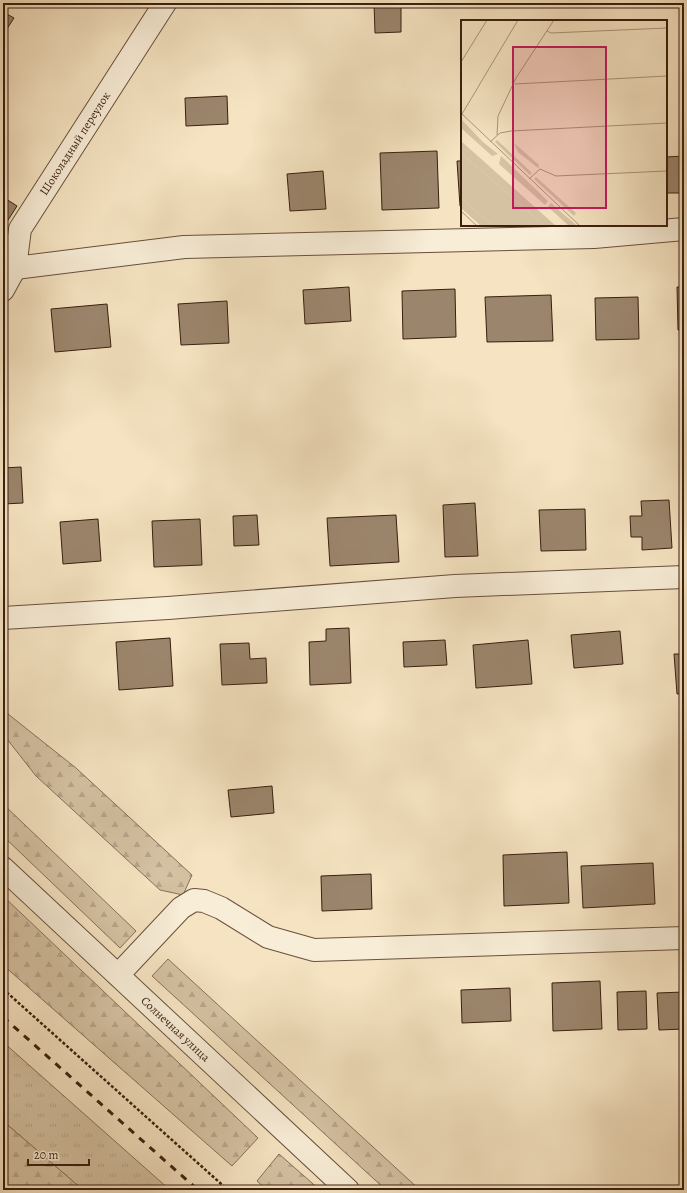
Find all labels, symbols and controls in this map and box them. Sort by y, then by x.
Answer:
inset map [461,20,667,226]
street label: Шоколадный переулок [36,88,114,198]
street label: Солнечная улица [138,993,214,1066]
scale bar [28,1141,89,1167]
text: 20 m [34,1147,58,1163]

